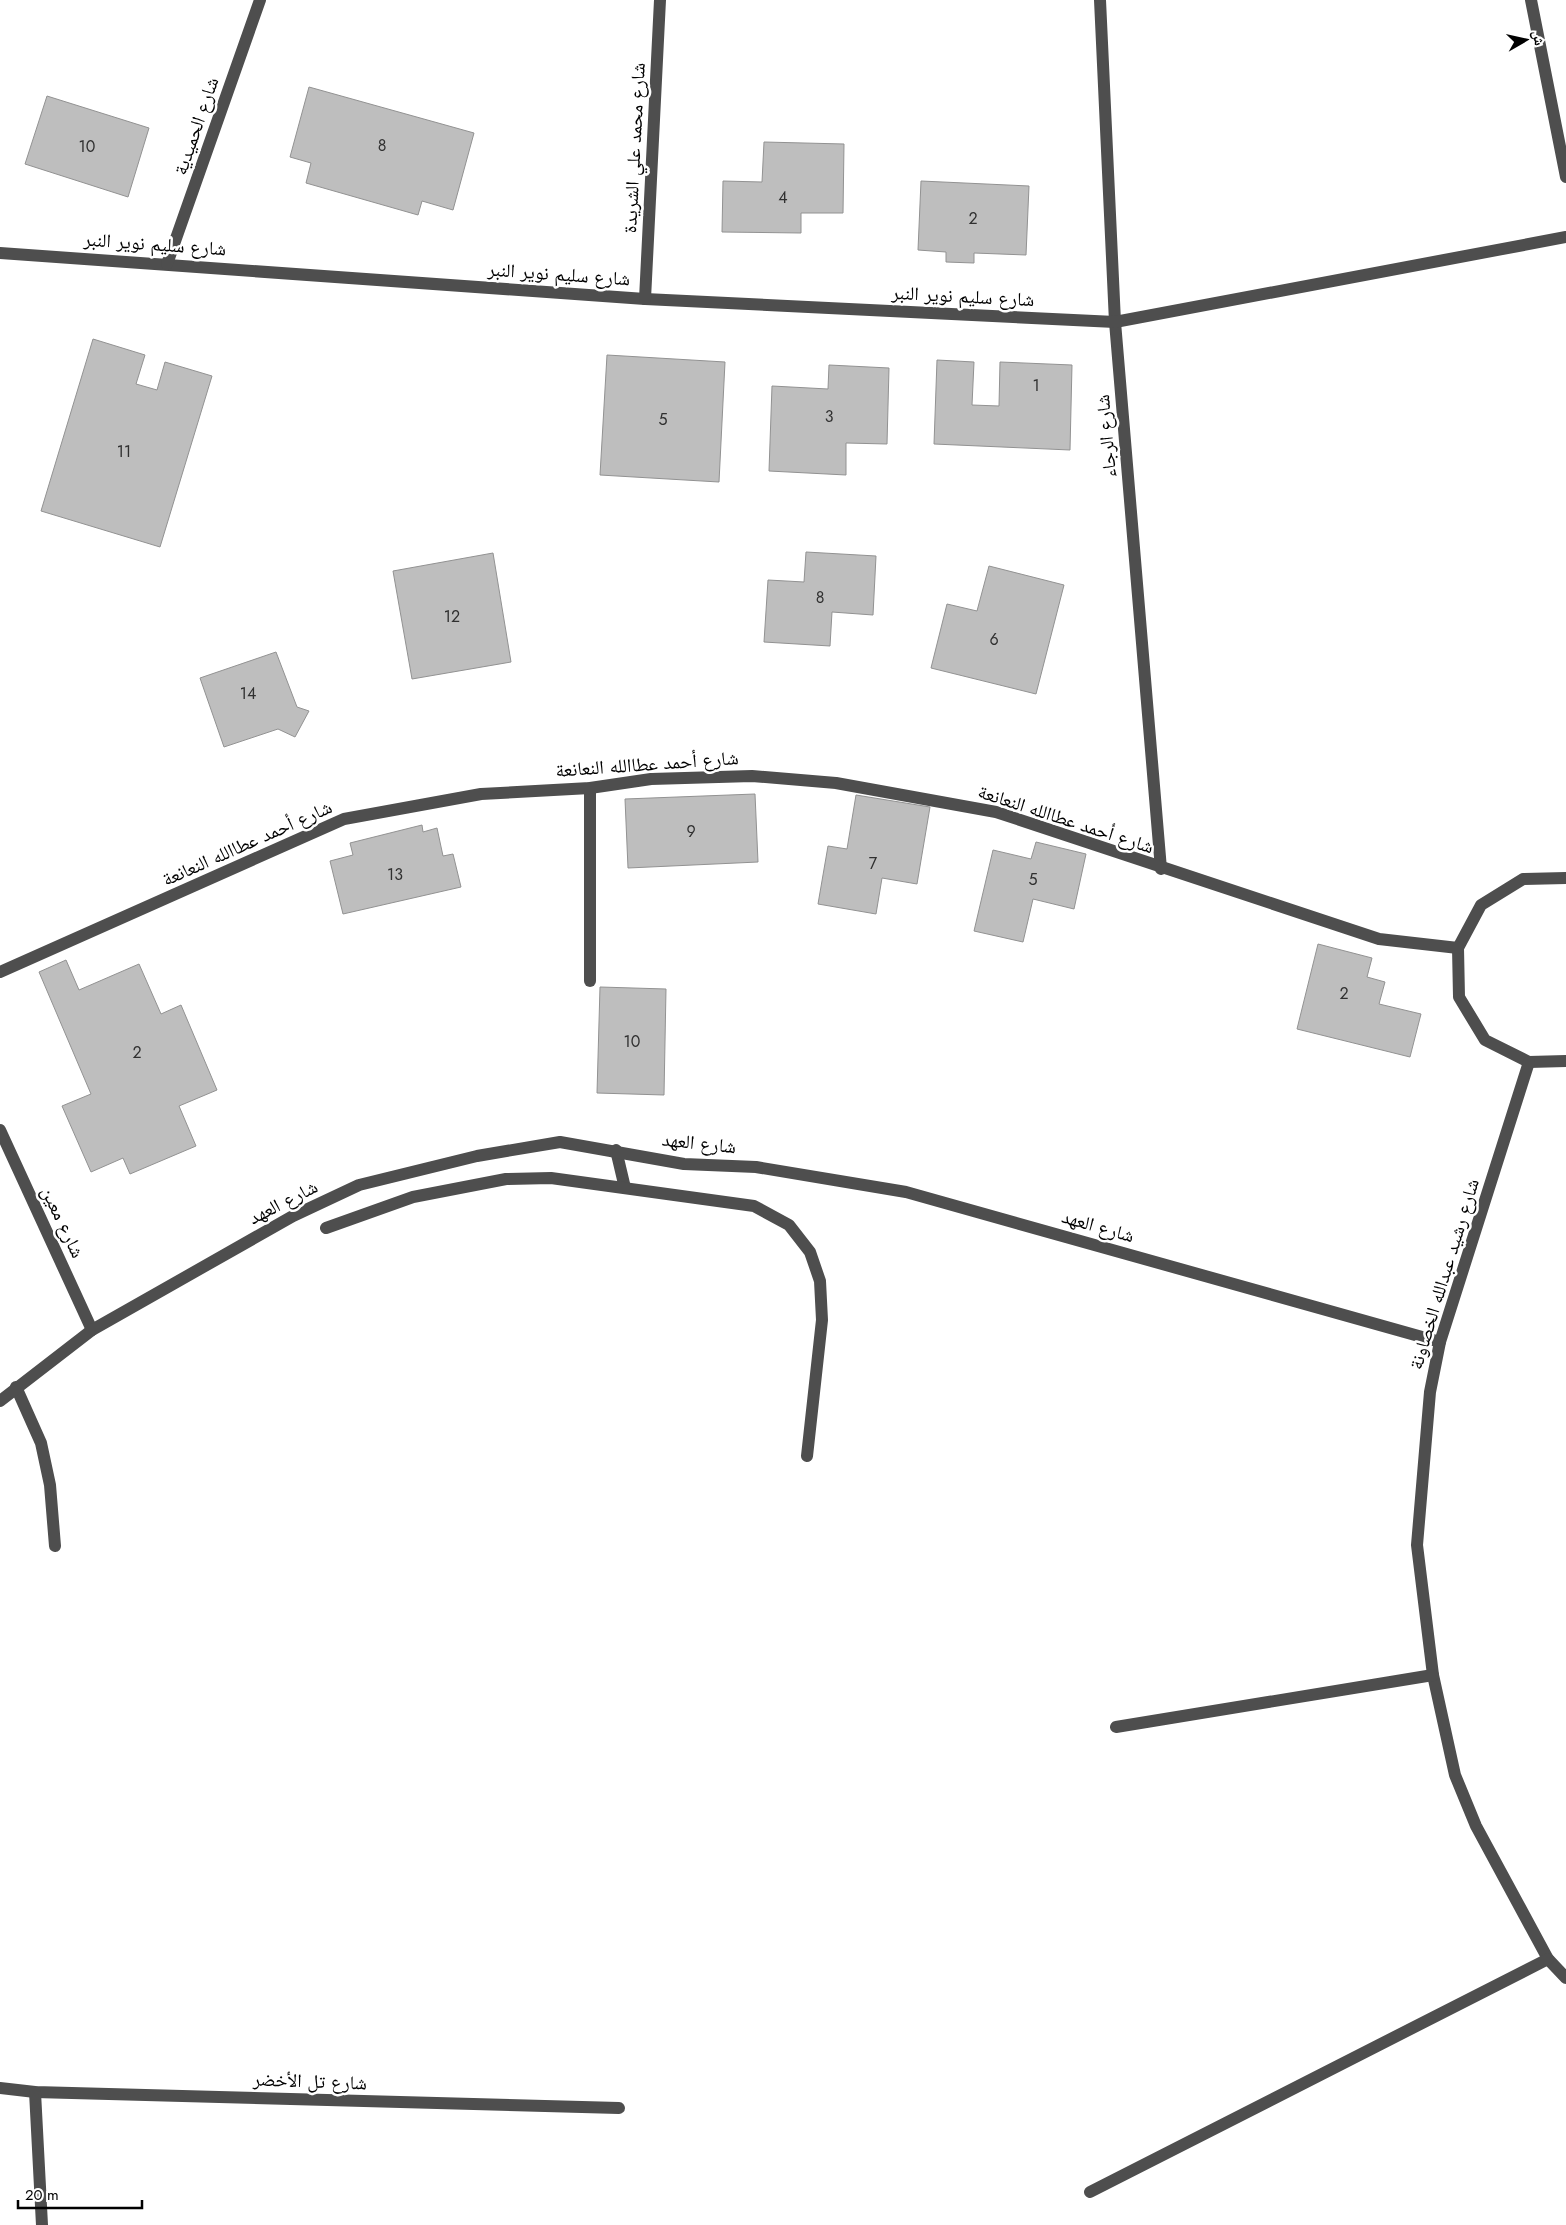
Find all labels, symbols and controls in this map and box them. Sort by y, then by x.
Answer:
north arrow [1501,15,1551,65]
text: ش [1528,29,1550,47]
street label: شارع محمد علي الشريدة [616,62,654,234]
street label: شارع الحميدية [167,73,225,179]
house number: 8 [378,134,386,157]
house number: 10 [79,135,95,158]
house number: 4 [778,186,788,209]
house number: 2 [968,207,978,230]
street label: شارع سليم نوير النبر [82,225,227,262]
street label: شارع سليم نوير النبر [486,255,631,292]
street label: شارع سليم نوير النبر [890,279,1035,313]
house number: 1 [1032,374,1040,397]
street label: شارع الرجاء [1089,393,1123,479]
house number: 3 [825,405,834,428]
house number: 5 [658,408,668,431]
house number: 11 [117,440,131,463]
house number: 8 [816,586,824,609]
house number: 12 [444,605,460,628]
house number: 6 [989,628,999,651]
house number: 14 [240,682,256,705]
street label: شارع أحمد عطاالله النعانعة [555,744,739,784]
street label: شارع أحمد عطاالله النعانعة [975,778,1157,860]
street label: شارع أحمد عطاالله النعانعة [158,793,336,893]
house number: 9 [686,820,696,843]
house number: 7 [869,852,878,875]
house number: 13 [387,863,403,886]
house number: 5 [1028,868,1038,891]
house number: 2 [1339,982,1349,1005]
house number: 10 [624,1030,640,1053]
house number: 2 [132,1041,142,1064]
street label: شارع العهد [661,1126,737,1160]
street label: شارع العهد [244,1173,322,1231]
street label: شارع رشيد عبدالله الخصاونة [1402,1175,1486,1373]
street label: شارع معين [35,1182,91,1262]
street label: شارع العهد [1058,1203,1138,1249]
street label: شارع تل الأخضر [251,2065,368,2096]
scale bar [18,2178,141,2210]
text: 20 m [25,2184,59,2206]

